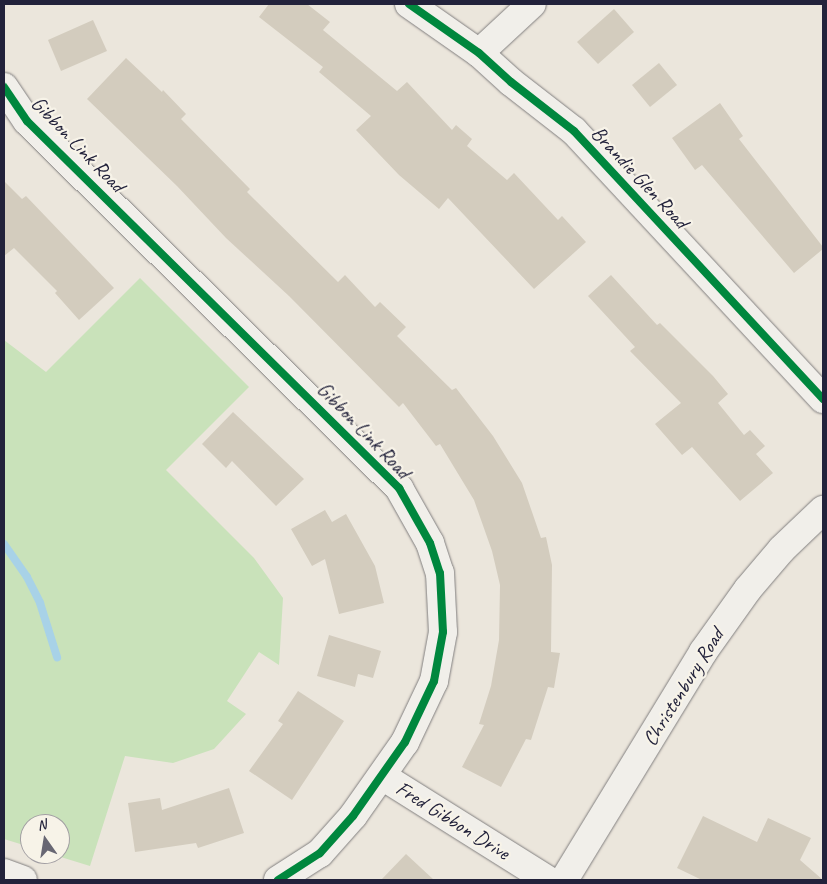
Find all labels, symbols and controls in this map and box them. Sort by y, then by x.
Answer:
street label: Gibbon Link Road [26,90,130,198]
street label: Brandie Glen Road [586,120,694,234]
street label: Gibbon Link Road [312,376,416,484]
street label: Christenbury Road [637,624,729,750]
street label: Fred Gibbon Drive [391,775,515,865]
north arrow [20,814,70,864]
text: N [36,816,48,834]

